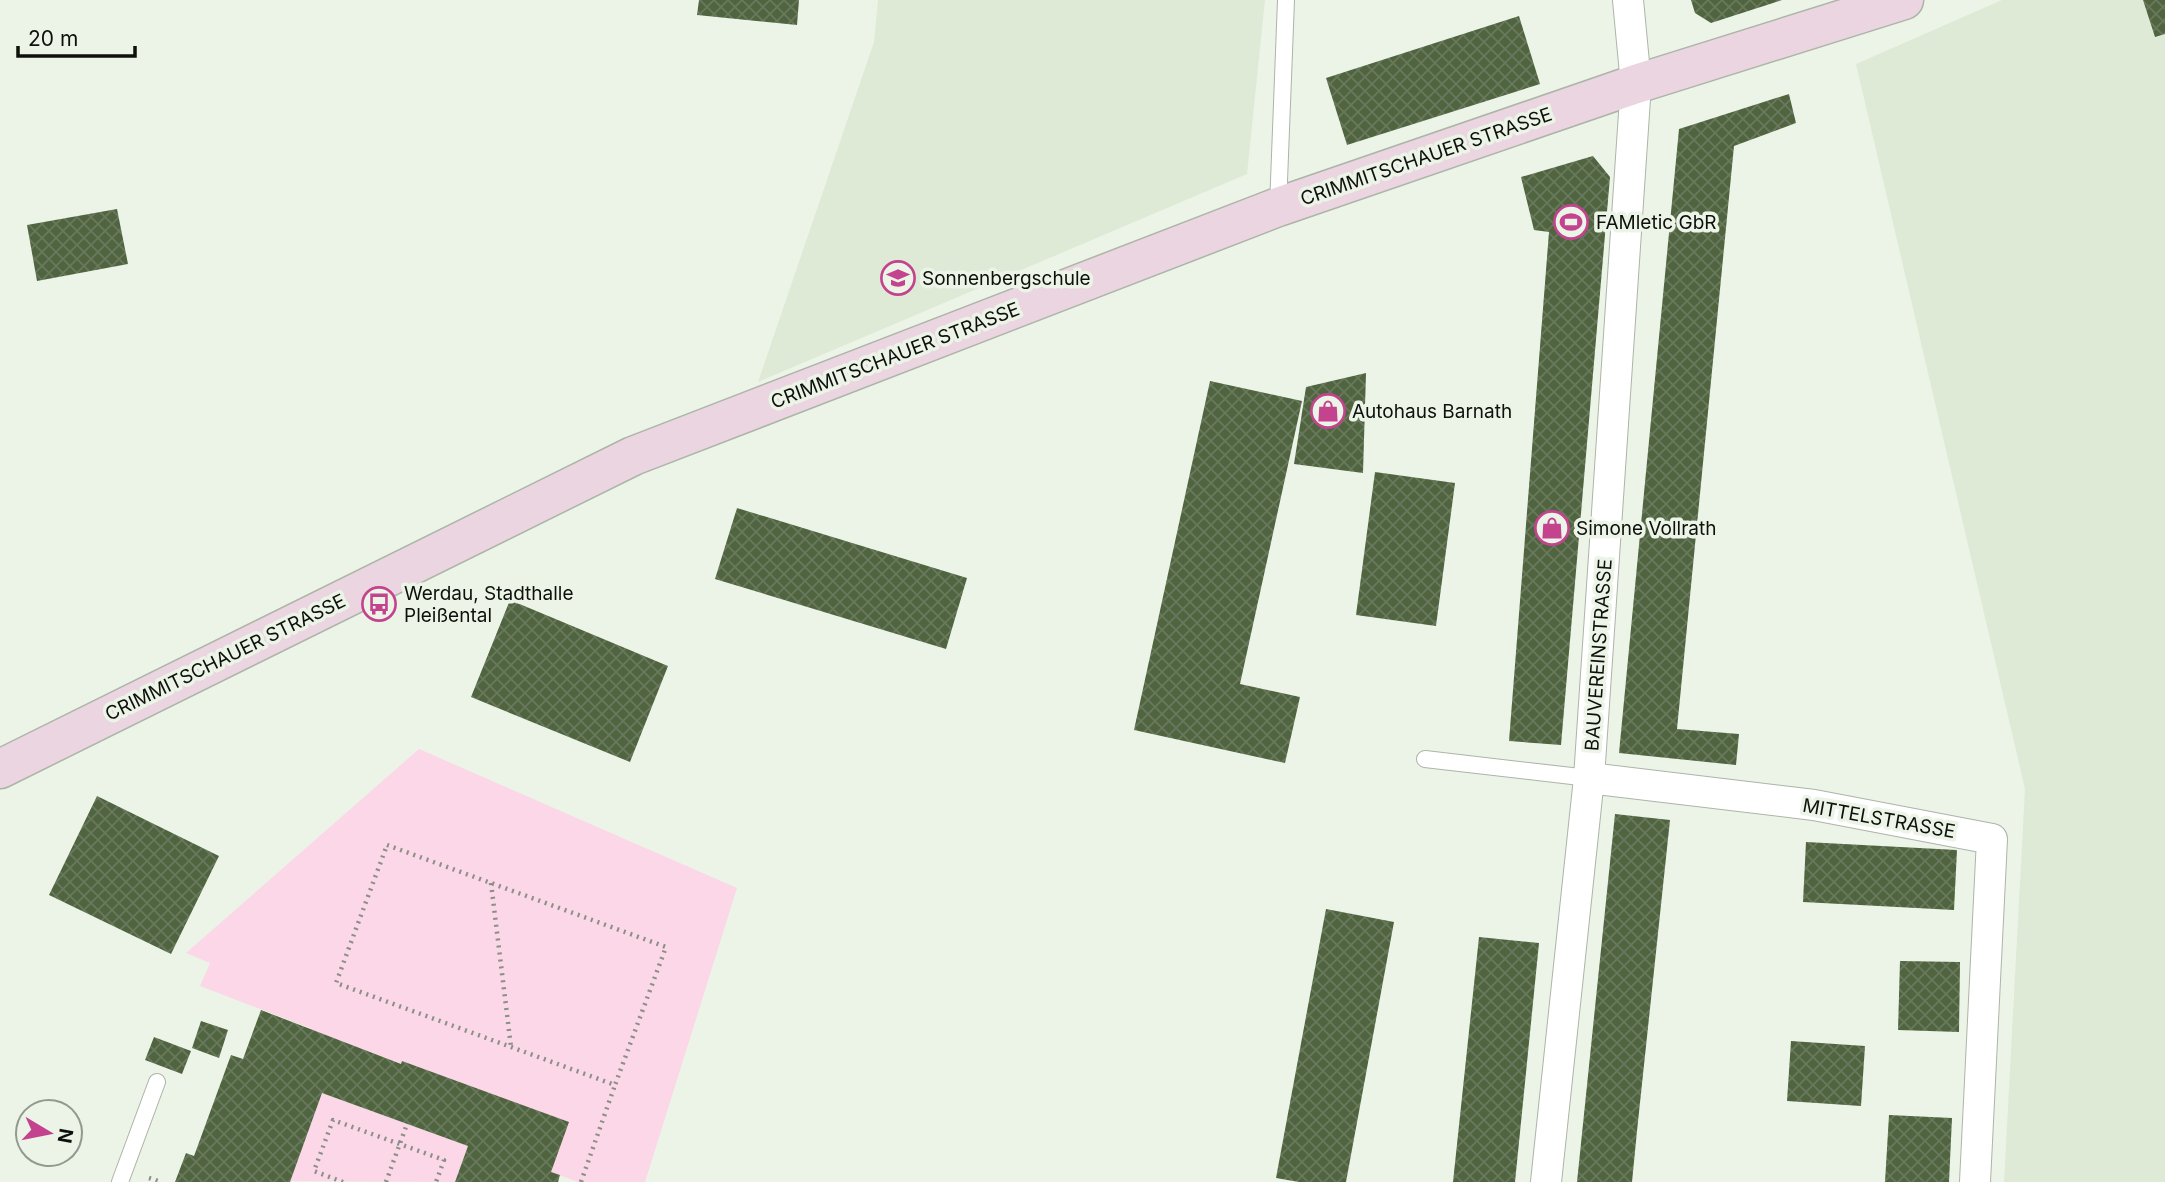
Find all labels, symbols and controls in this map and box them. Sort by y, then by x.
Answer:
scale bar [18,14,135,58]
text: 20 m [28,26,78,51]
street label: CRIMMITSCHAUER STRASSE [1297,103,1555,210]
sports icon: FAMletic GbR [1552,203,1590,241]
place label: FAMletic GbR [1596,211,1717,234]
school or university icon: Sonnenbergschule [879,259,917,297]
place label: Sonnenbergschule [922,267,1091,290]
street label: CRIMMITSCHAUER STRASSE [768,297,1023,414]
shop icon: Autohaus Barnath [1309,392,1347,430]
place label: Autohaus Barnath [1352,400,1512,423]
shop icon: Simone Vollrath [1533,509,1571,547]
place label: Simone Vollrath [1576,517,1717,540]
street label: BAUVEREINSTRASSE [1580,558,1617,752]
place label: Werdau, Stadthalle Pleißental [404,582,574,627]
bus stop icon: Werdau, Stadthalle Pleißental [360,585,398,623]
street label: CRIMMITSCHAUER STRASSE [101,589,349,726]
street label: MITTELSTRASSE [1801,794,1957,843]
north arrow [14,1098,84,1168]
text: N [53,1127,78,1145]

